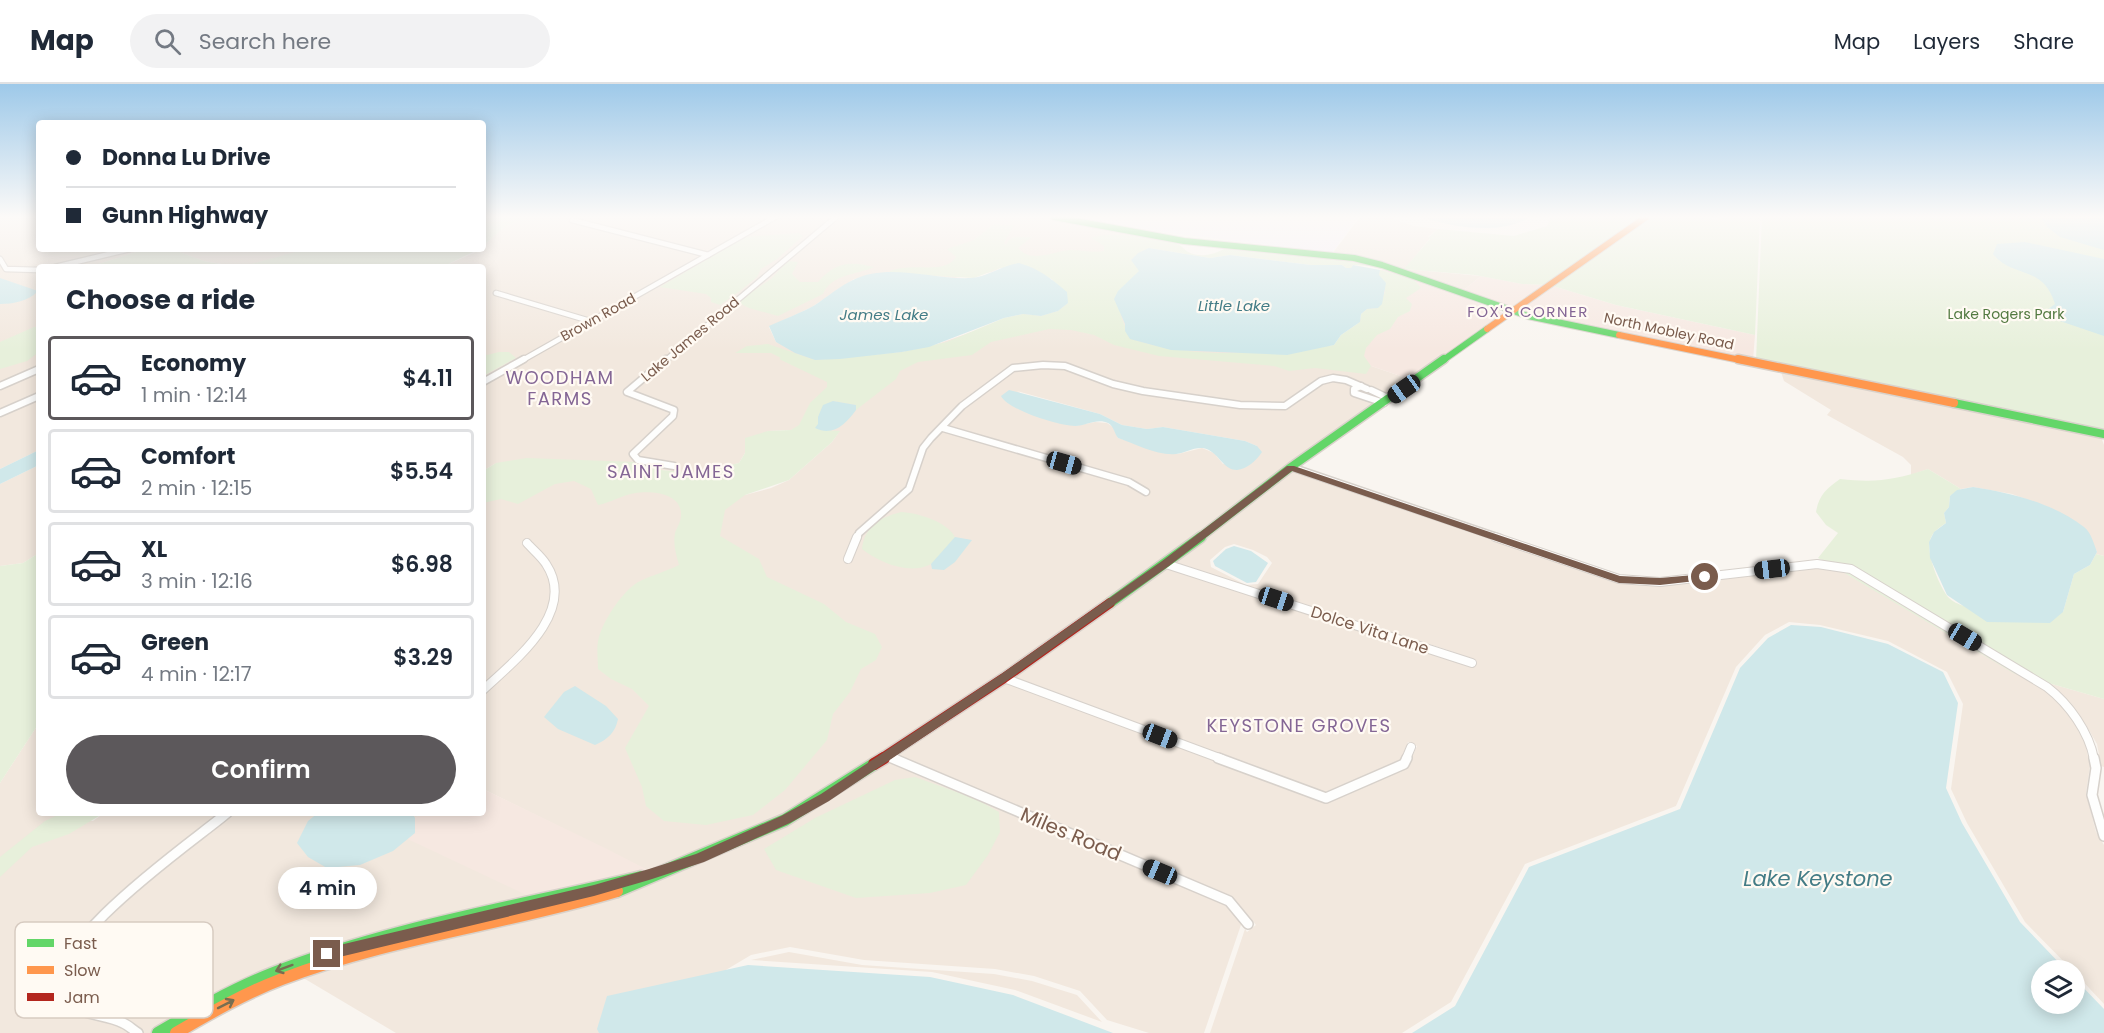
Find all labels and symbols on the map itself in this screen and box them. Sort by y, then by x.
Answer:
street label: Brown Road [557,288,639,346]
street label: Lake James Road [637,292,743,386]
water label: Little Lake [1198,295,1270,316]
district label: FOX'S CORNER [1467,301,1589,322]
water label: James Lake [840,304,928,325]
park label: Lake Rogers Park [1947,304,2065,324]
street label: North Mobley Road [1602,307,1736,355]
district label: WOODHAM FARMS [505,365,615,411]
car [1384,371,1424,407]
car [1044,449,1084,477]
district label: SAINT JAMES [607,459,735,484]
car [1753,558,1791,580]
route start [1691,563,1718,590]
car [1256,585,1296,613]
street label: Dolce Vita Lane [1308,600,1432,660]
car [1945,620,1985,654]
district label: KEYSTONE GROVES [1206,713,1392,738]
car [1140,721,1180,751]
street label: Miles Road [1016,800,1126,868]
car [1140,857,1180,887]
water label: Lake Keystone [1743,864,1893,893]
callout: 4 min [278,867,376,909]
legend [15,922,213,1018]
text: Fast [64,932,97,955]
route end [313,940,340,967]
text: Slow [64,959,101,982]
one-way arrow [275,963,294,974]
text: Jam [64,986,100,1009]
one-way arrow [217,997,235,1009]

